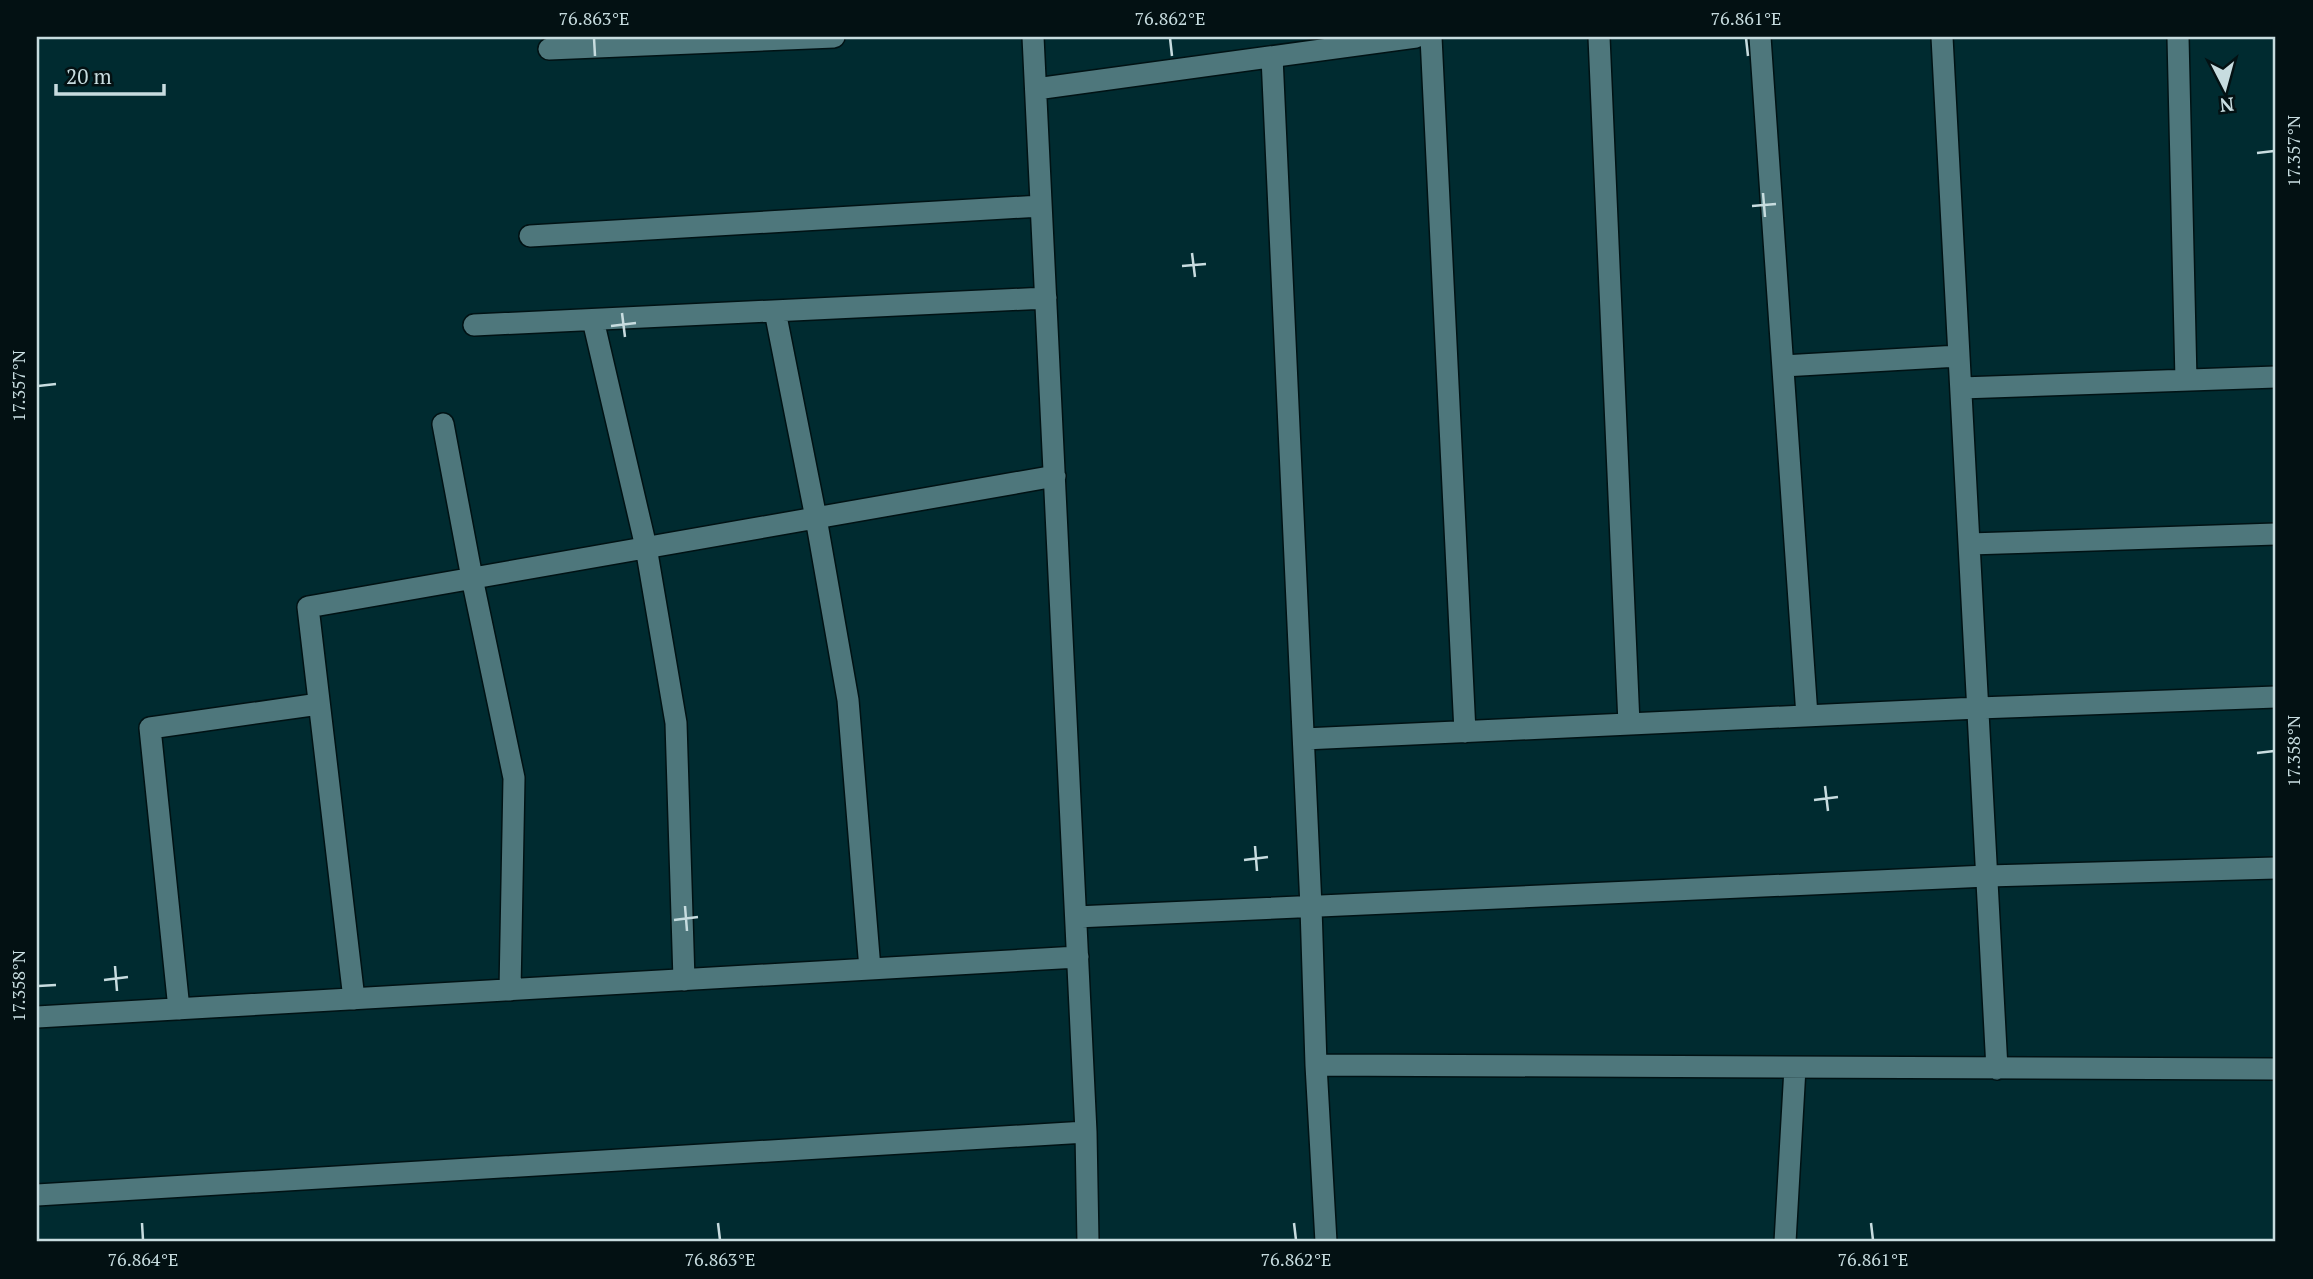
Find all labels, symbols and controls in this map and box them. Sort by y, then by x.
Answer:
text: 76.863°E [558,6,630,30]
text: 76.862°E [1134,6,1206,30]
text: 76.861°E [1710,6,1782,30]
scale bar [56,52,164,96]
north arrow [2190,52,2260,122]
text: 20 m [66,62,112,90]
text: N [2218,92,2235,119]
text: 17.357°N [2281,115,2305,187]
text: 17.357°N [6,350,30,422]
text: 17.358°N [2281,715,2305,787]
text: 17.358°N [6,950,30,1022]
text: 76.864°E [107,1247,179,1271]
text: 76.863°E [684,1247,756,1271]
text: 76.862°E [1260,1247,1332,1271]
text: 76.861°E [1837,1247,1909,1271]

